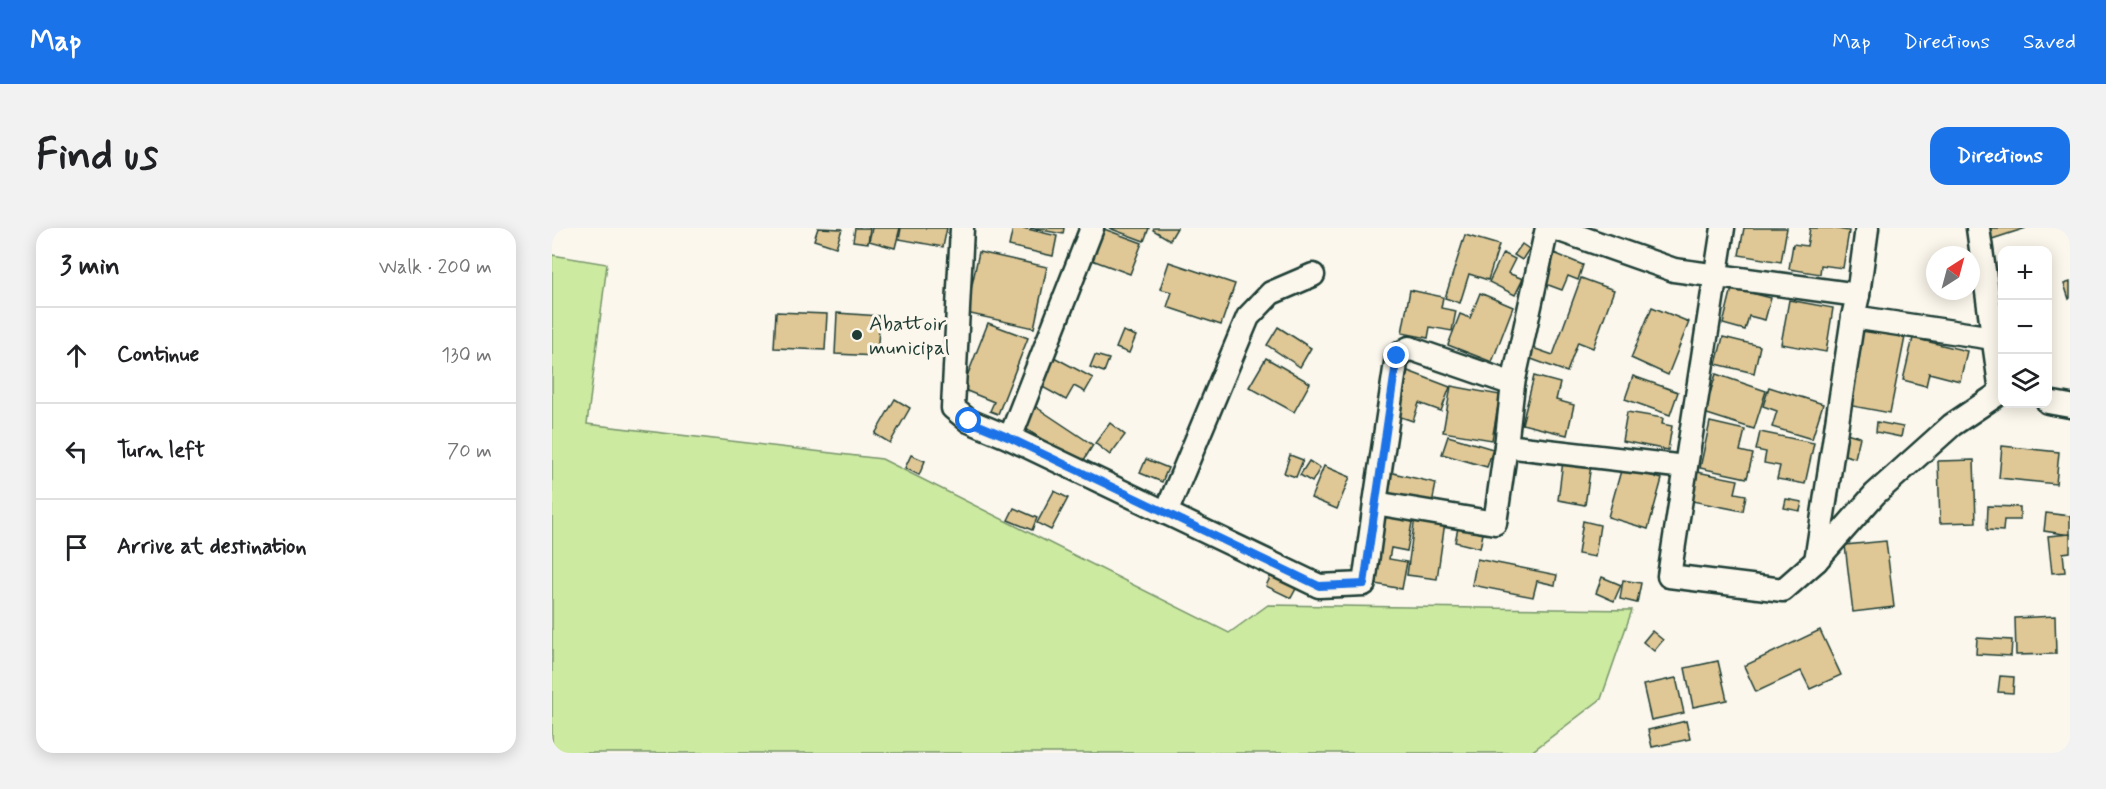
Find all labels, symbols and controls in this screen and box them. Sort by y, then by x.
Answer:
text: Map [30,24,81,61]
text: Map [1832,28,1871,56]
text: Directions [1904,28,1990,56]
text: Saved [2023,28,2076,56]
button: Directions [1930,127,2070,185]
text: Find us [36,129,158,184]
north arrow [1926,246,1980,300]
map controls [1998,246,2052,408]
button: + [1998,246,2052,300]
text: 3 min [60,250,120,284]
text: Walk · 200 m [379,254,492,281]
button: − [1998,300,2052,354]
place label: Abattoir municipal [869,310,950,362]
marker: Abattoir municipal [850,328,864,342]
icon: ahead [60,339,93,372]
text: Continue [117,341,199,369]
text: 130 m [441,342,492,369]
route end [1383,342,1409,368]
button: layers [1998,354,2052,408]
route start [955,407,981,433]
icon: left [60,435,93,468]
text: Turn left [117,437,205,465]
text: 70 m [447,438,492,465]
icon: arrive [60,531,93,564]
text: Arrive at destination [117,533,307,561]

